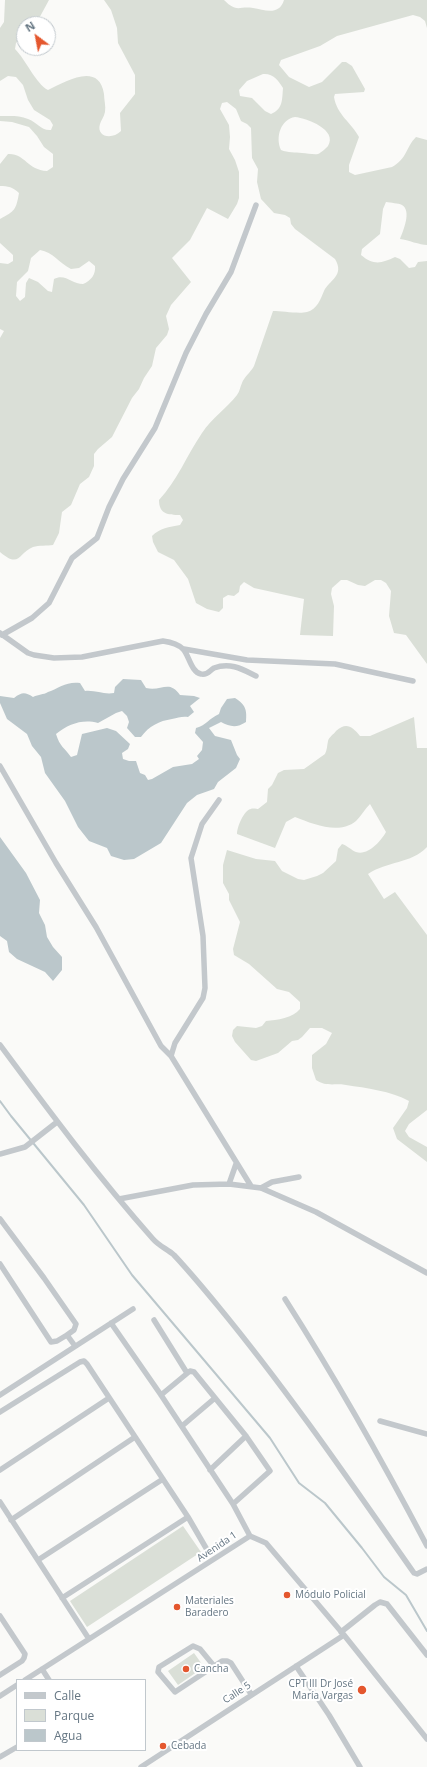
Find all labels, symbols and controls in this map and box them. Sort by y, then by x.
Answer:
north arrow [16,16,56,56]
text: N [22,18,38,35]
street label: Avenida 1 [195,1529,239,1565]
place label: Módulo Policial [295,1589,366,1601]
marker: Módulo Policial [282,1590,292,1600]
place label: Materiales Baradero [185,1595,234,1618]
marker: Materiales Baradero [172,1602,182,1612]
place label: Cancha [194,1663,228,1675]
marker: Cancha [181,1664,191,1674]
place label: CPT III Dr José María Vargas [289,1678,353,1702]
legend [16,1679,146,1751]
street label: Calle 5 [221,1680,253,1706]
marker: CPT III Dr José María Vargas [356,1684,368,1696]
text: Calle [54,1687,81,1704]
text: Parque [54,1707,94,1724]
text: Agua [54,1727,82,1744]
place label: Cebada [171,1740,206,1752]
marker: Cebada [158,1741,168,1751]

